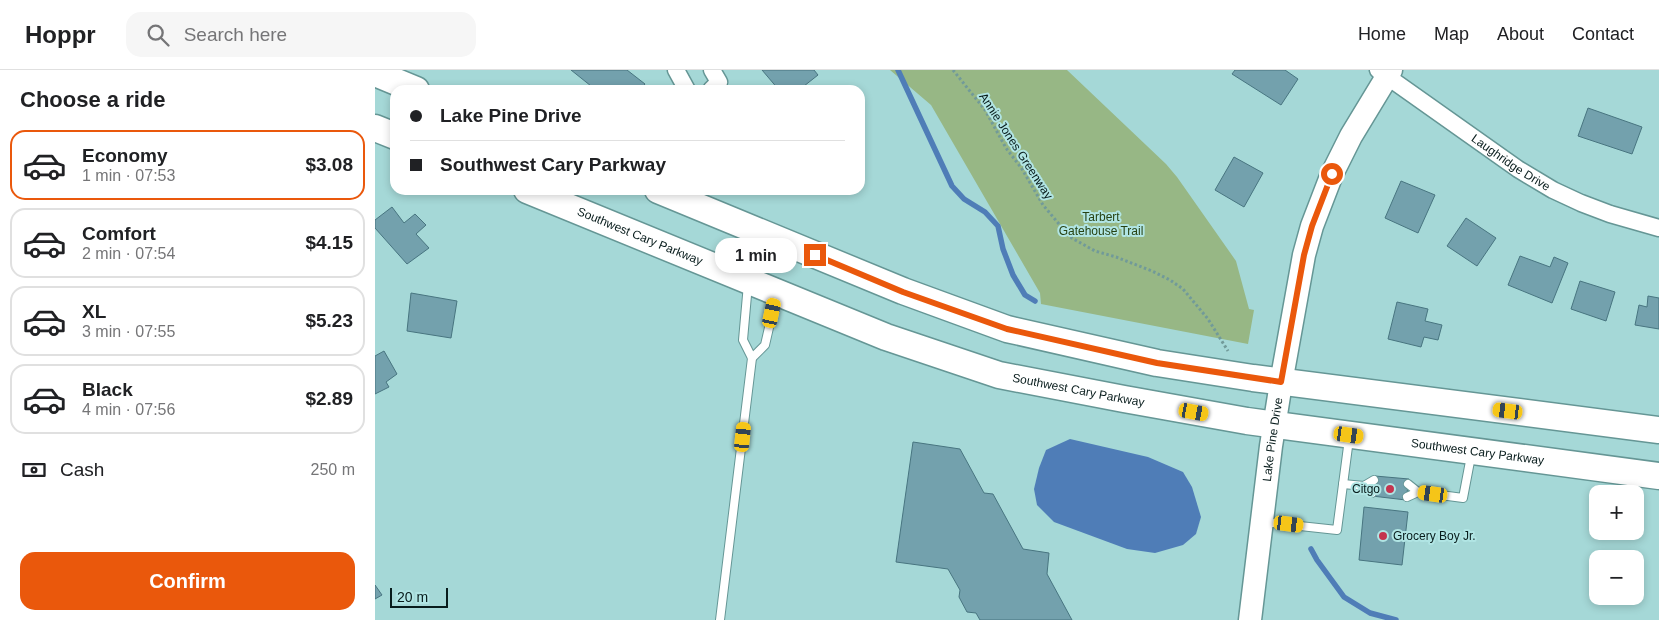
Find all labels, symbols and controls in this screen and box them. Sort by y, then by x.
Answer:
search box [126,12,476,57]
text: Hoppr [25,21,96,48]
icon: search [144,21,172,49]
text: Search here [184,24,287,45]
text: Home [1358,24,1406,44]
text: Map [1434,24,1469,44]
text: About [1497,24,1544,44]
text: Contact [1572,24,1634,44]
text: Choose a ride [20,87,165,112]
street label: Annie Jones Greenway [976,90,1056,202]
text: Lake Pine Drive [440,105,582,126]
street label: Laughridge Drive [1469,131,1553,194]
icon: car [22,143,67,188]
text: Economy [82,145,168,166]
text: $3.08 [305,154,353,175]
text: Southwest Cary Parkway [440,154,666,175]
route start [1321,163,1343,185]
text: 1 min · 07:53 [82,167,175,184]
street label: Southwest Cary Parkway [575,204,705,268]
park label: Tarbert Gatehouse Trail [1059,210,1143,238]
icon: car [22,221,67,266]
text: Comfort [82,223,156,244]
text: $4.15 [305,232,353,253]
callout: 1 min [715,238,797,272]
route end [804,244,826,266]
text: 2 min · 07:54 [82,245,175,262]
text: 1 min [735,247,777,264]
car [761,297,782,329]
icon: car [22,299,67,344]
text: XL [82,301,106,322]
text: $5.23 [305,310,353,331]
text: 3 min · 07:55 [82,323,175,340]
street label: Southwest Cary Parkway [1011,371,1146,410]
icon: car [22,377,67,422]
text: Black [82,379,133,400]
text: $2.89 [305,388,353,409]
street label: Lake Pine Drive [1260,396,1286,482]
text: 4 min · 07:56 [82,401,175,418]
car [1177,402,1210,422]
car [1492,402,1523,420]
car [733,421,752,453]
car [1333,425,1364,445]
street label: Southwest Cary Parkway [1410,436,1545,468]
icon: cash [20,456,48,484]
text: Cash [60,459,104,480]
text: 250 m [311,461,355,478]
place label: Citgo [1352,482,1380,496]
marker: Citgo [1384,483,1396,495]
car [1417,484,1448,504]
map controls [1589,485,1644,605]
button: + [1589,485,1644,540]
car [1273,515,1304,533]
place label: Grocery Boy Jr. [1393,529,1476,543]
marker: Grocery Boy Jr. [1377,530,1389,542]
button: − [1589,550,1644,605]
button: Confirm [20,552,355,610]
scale bar [390,585,447,608]
text: 20 m [397,589,428,605]

